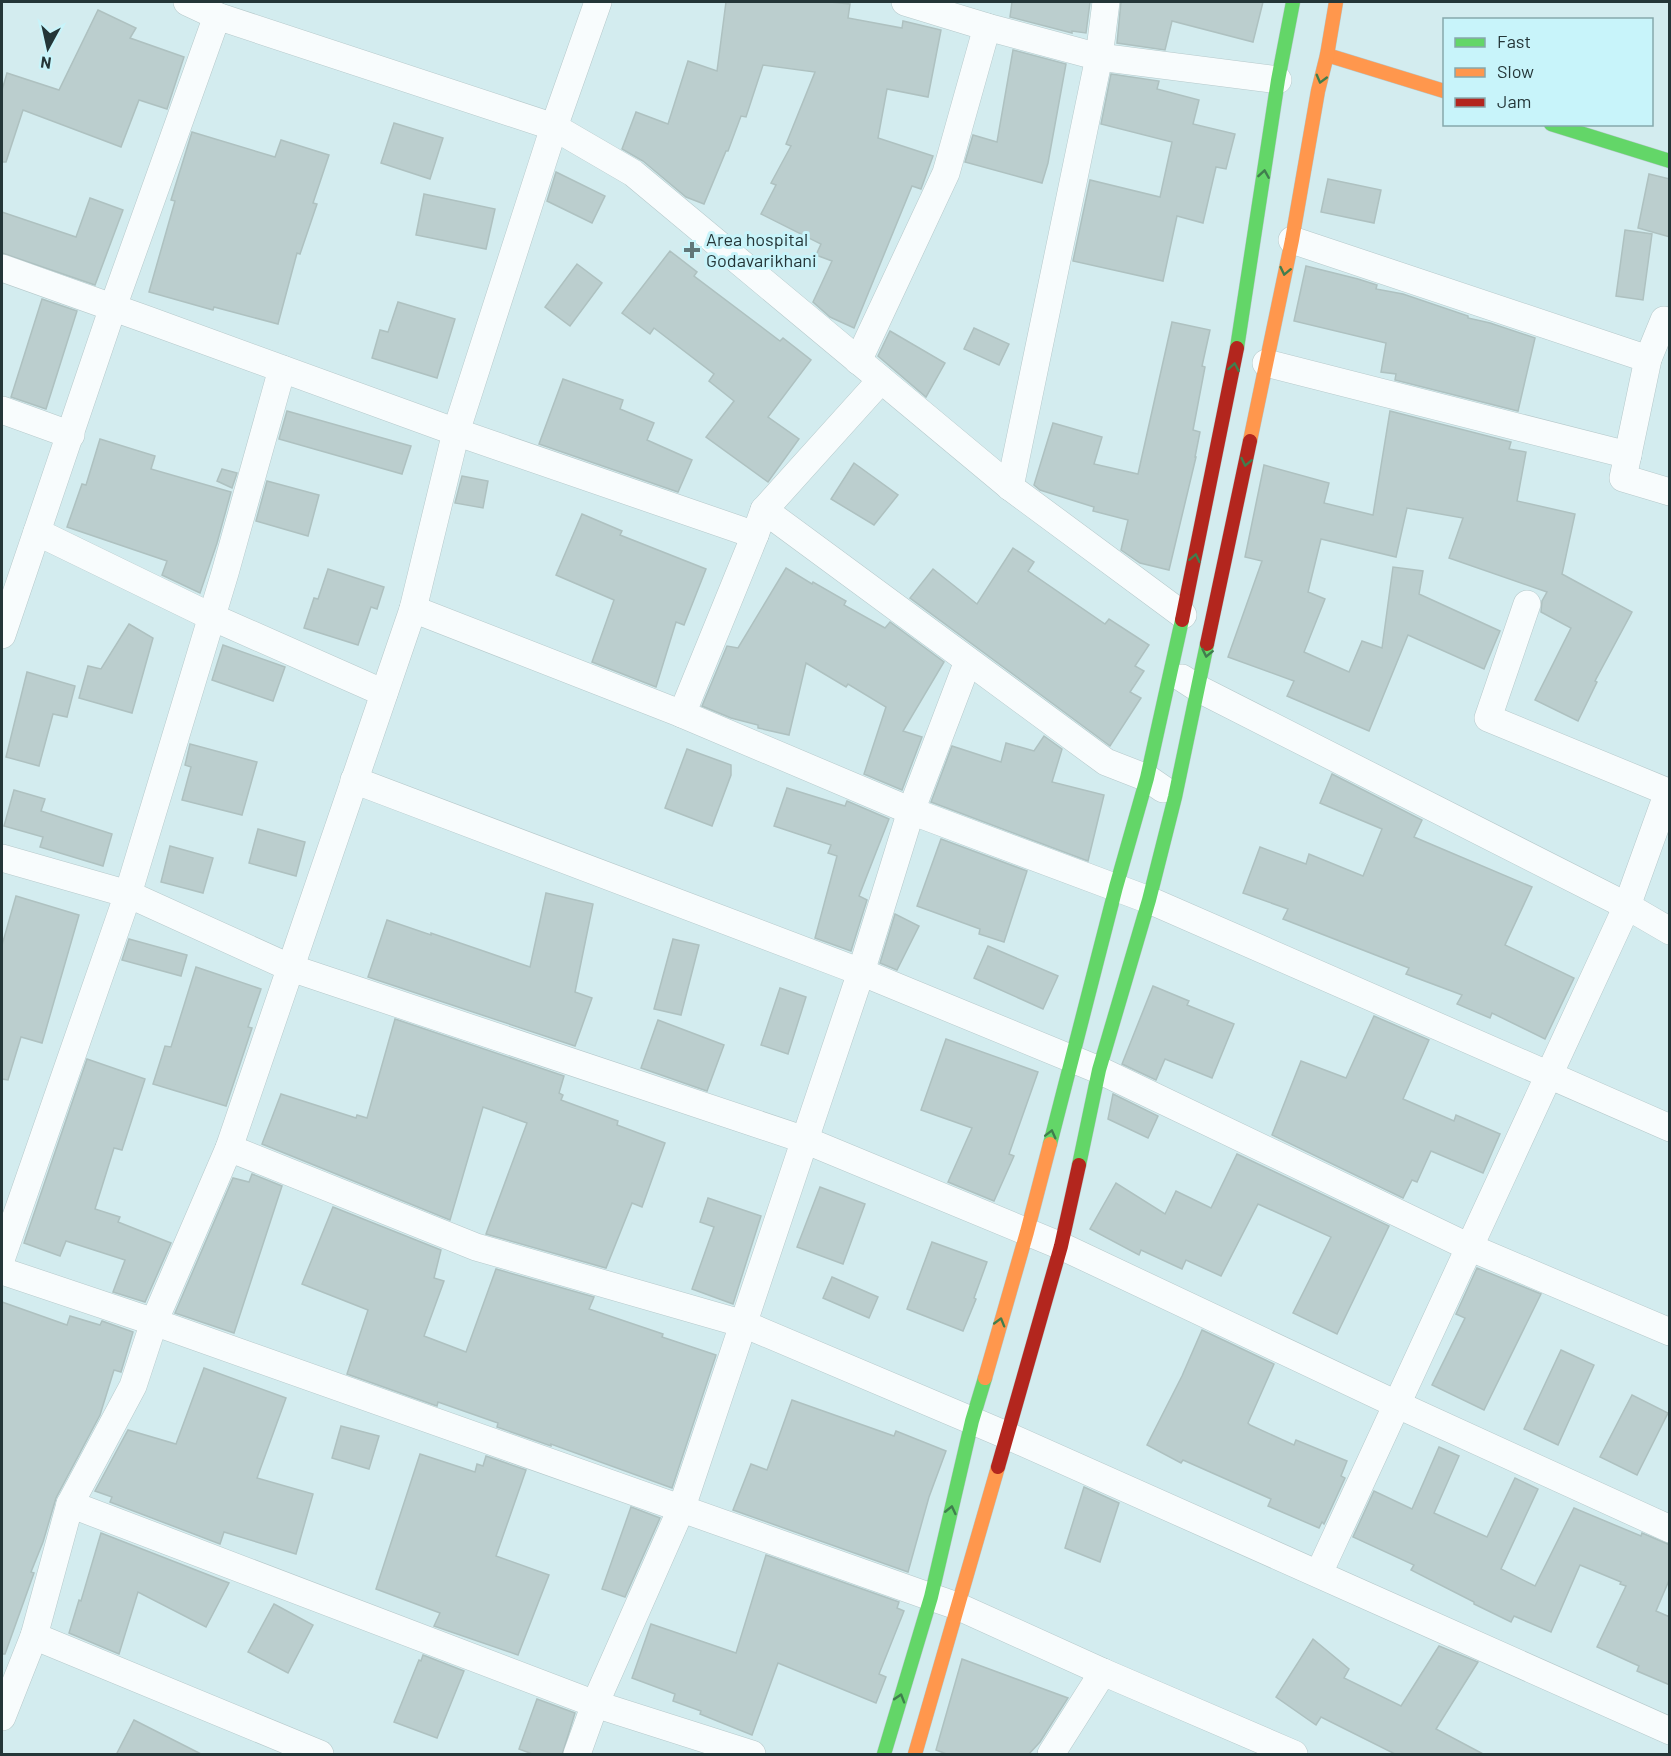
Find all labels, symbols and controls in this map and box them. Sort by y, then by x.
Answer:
north arrow [18,18,78,78]
legend [1443,18,1653,126]
text: Fast [1497,30,1531,52]
text: N [39,53,52,73]
text: Slow [1497,60,1534,82]
one-way arrow [1315,74,1328,84]
text: Jam [1497,90,1531,112]
one-way arrow [1257,169,1269,179]
place label: Area hospital Godavarikhani [706,228,817,271]
marker: Area hospital Godavarikhani [683,241,701,259]
one-way arrow [1279,266,1292,276]
one-way arrow [1228,362,1240,371]
one-way arrow [1240,457,1253,467]
one-way arrow [1188,553,1201,563]
one-way arrow [1201,648,1214,658]
one-way arrow [1044,1129,1057,1139]
one-way arrow [993,1317,1005,1328]
one-way arrow [944,1505,957,1515]
one-way arrow [893,1694,905,1704]

